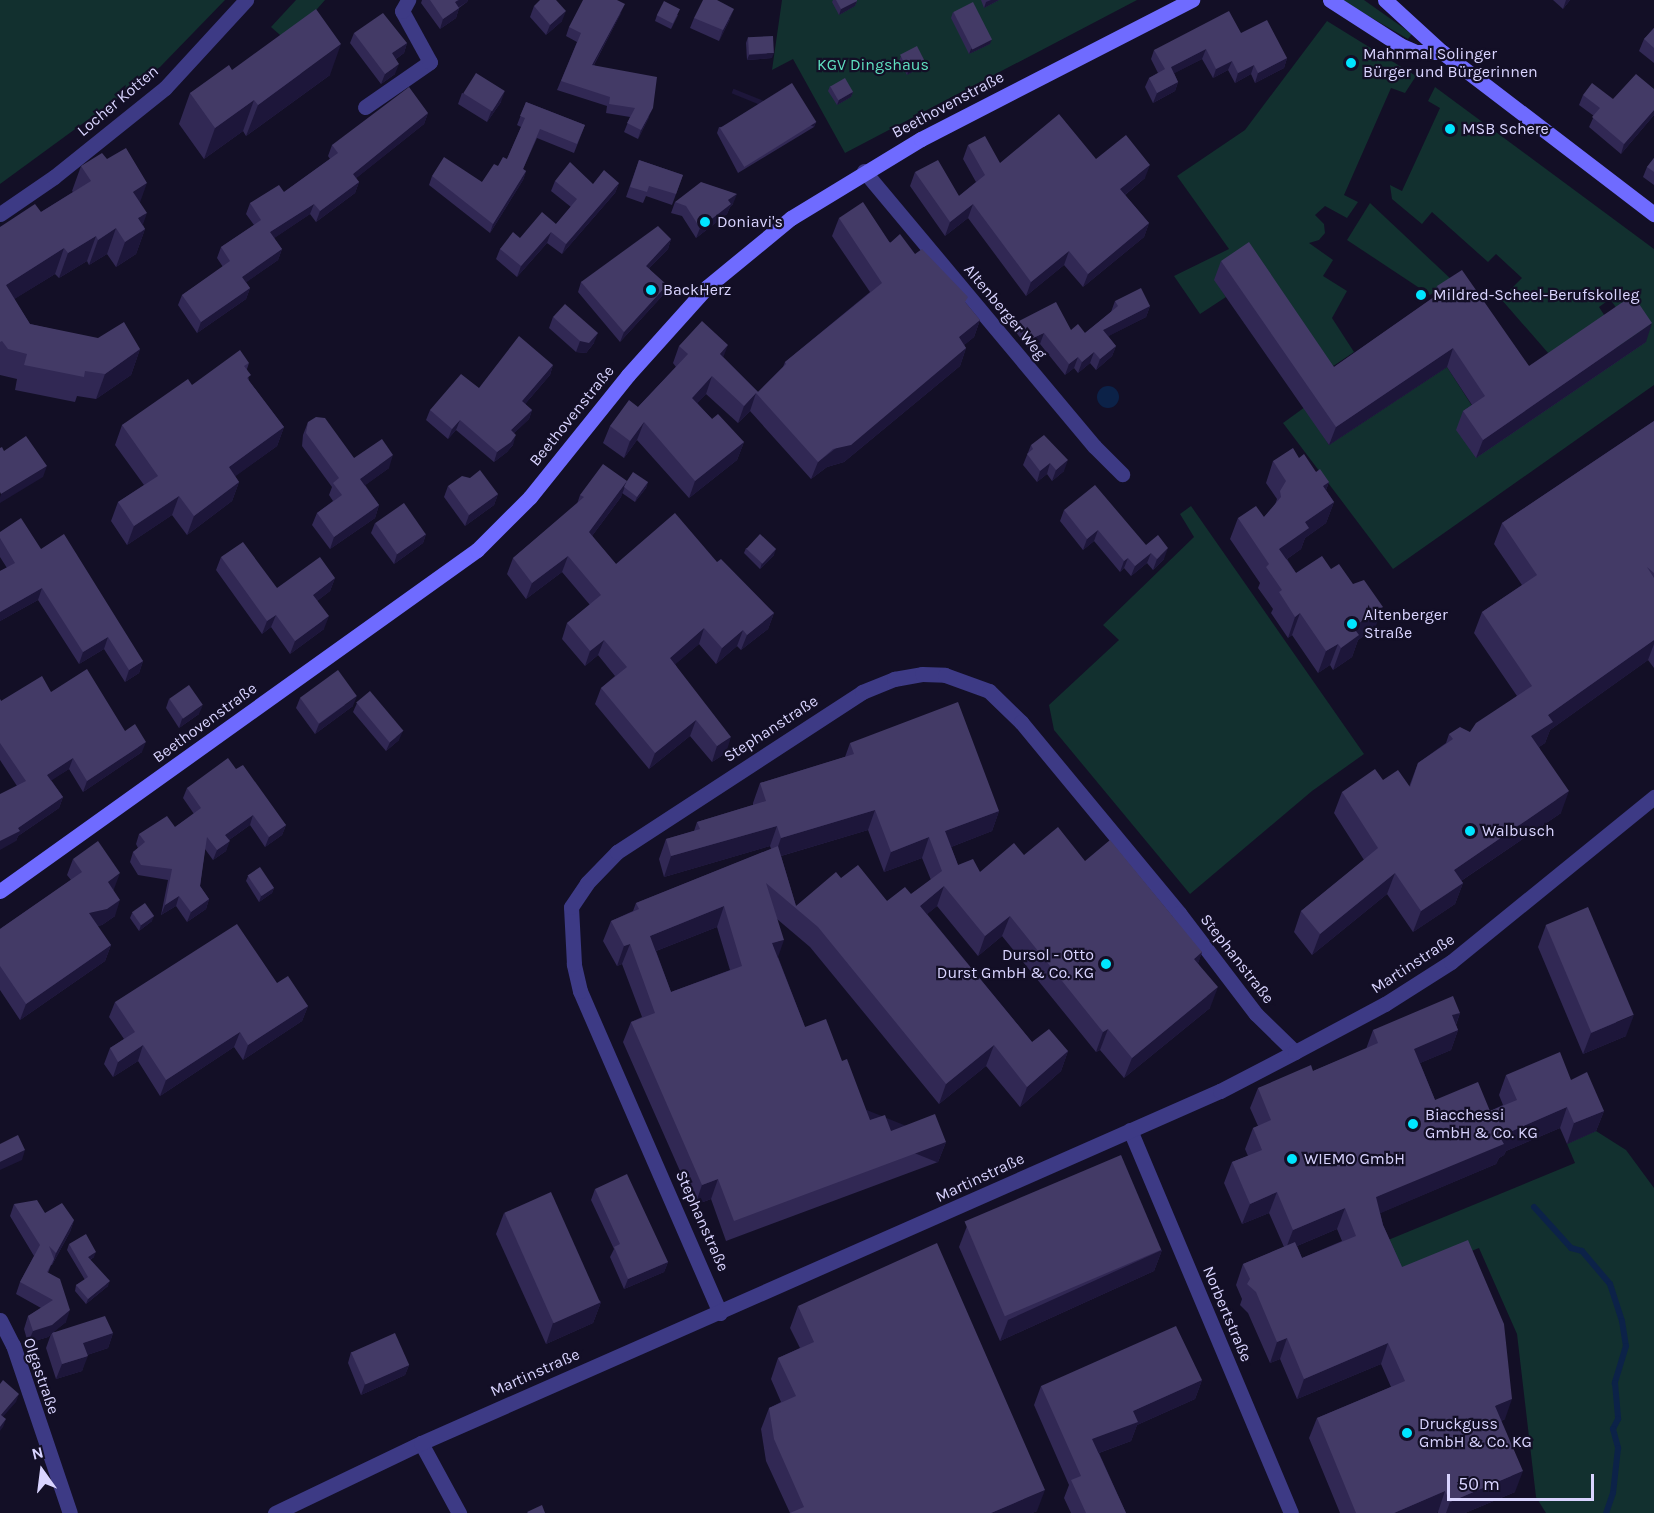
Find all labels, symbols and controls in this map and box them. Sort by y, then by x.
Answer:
place label: Mahnmal Solinger Bürger und Bürgerinnen [1363,44,1538,82]
park label: KGV Dingshaus [817,55,929,75]
marker: Mahnmal Solinger Bürger und Bürgerinnen [1344,56,1358,70]
street label: Locher Kotten [73,61,163,141]
street label: Beethovenstraße [889,67,1007,143]
place label: MSB Schere [1462,119,1549,139]
marker: MSB Schere [1443,122,1457,136]
place label: Doniavi's [717,212,783,232]
marker: Doniavi's [698,215,712,229]
street label: Altenberger Weg [960,260,1050,364]
place label: BackHerz [663,280,731,300]
marker: BackHerz [644,283,658,297]
place label: Mildred-Scheel-Berufskolleg [1433,285,1639,305]
marker: Mildred-Scheel-Berufskolleg [1414,288,1428,302]
street label: Beethovenstraße [526,362,618,470]
place label: Altenberger Straße [1364,605,1448,643]
marker: Altenberger Straße [1345,617,1359,631]
street label: Beethovenstraße [149,679,261,767]
street label: Stephanstraße [720,691,822,767]
place label: Walbusch [1482,821,1555,841]
marker: Walbusch [1463,824,1477,838]
street label: Stephanstraße [1196,910,1278,1008]
street label: Martinstraße [1368,930,1458,998]
place label: Dursol - Otto Durst GmbH & Co. KG [937,945,1094,983]
marker: Dursol - Otto Durst GmbH & Co. KG [1099,957,1113,971]
place label: Biacchessi GmbH & Co. KG [1425,1105,1538,1143]
marker: Biacchessi GmbH & Co. KG [1406,1117,1420,1131]
street label: Martinstraße [933,1149,1027,1207]
place label: WIEMO GmbH [1304,1149,1405,1169]
marker: WIEMO GmbH [1285,1152,1299,1166]
street label: Stephanstraße [671,1168,733,1274]
street label: Norbertstraße [1198,1263,1256,1365]
street label: Olgastraße [19,1335,63,1417]
street label: Martinstraße [487,1345,583,1401]
place label: Druckguss GmbH & Co. KG [1419,1414,1532,1452]
marker: Druckguss GmbH & Co. KG [1400,1426,1414,1440]
north arrow [12,1441,72,1501]
text: N [30,1442,45,1464]
scale bar [1450,1462,1597,1500]
text: 50 m [1458,1473,1500,1495]

